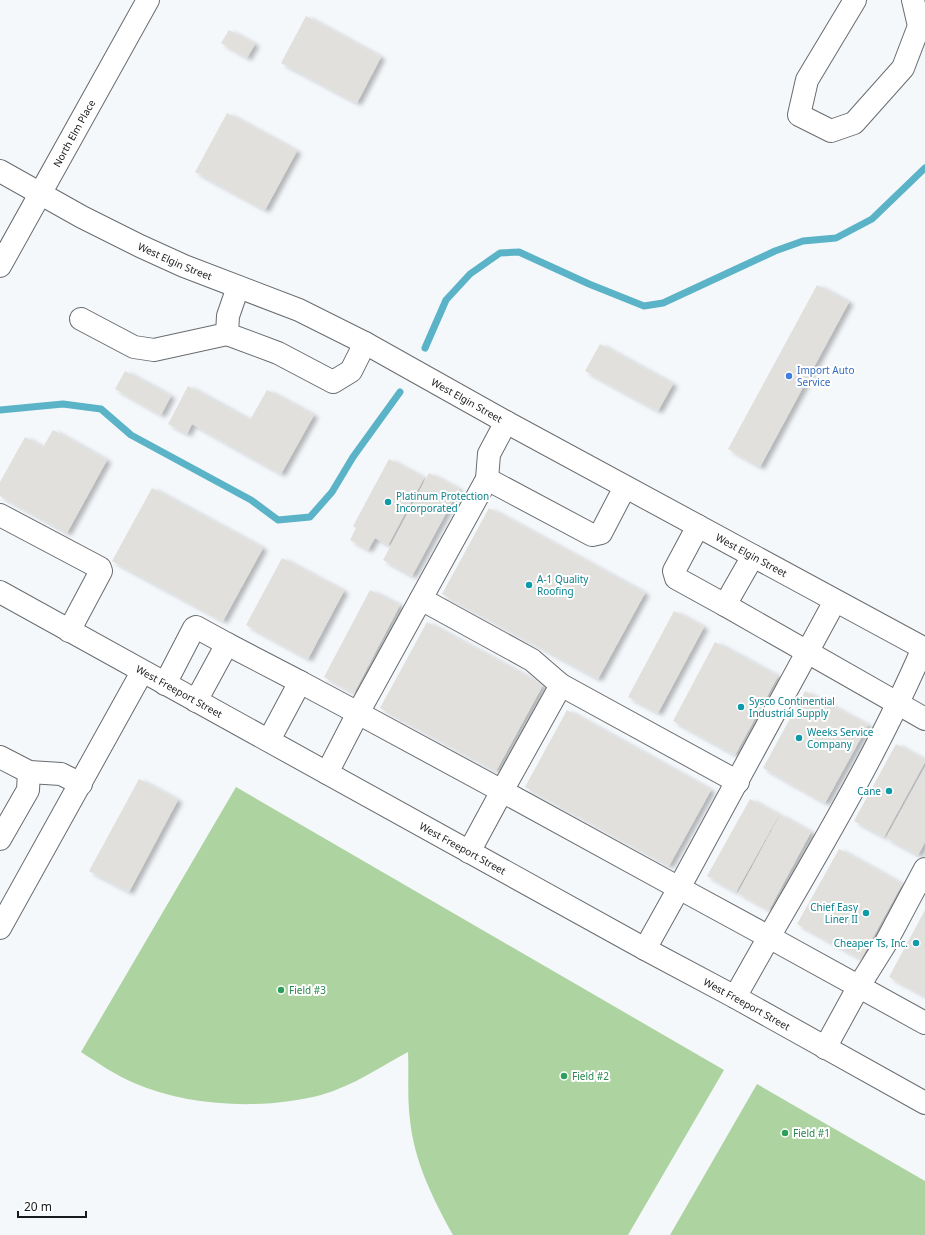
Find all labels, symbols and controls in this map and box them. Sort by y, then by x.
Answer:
street label: North Elm Place [50,97,98,169]
street label: West Elgin Street [136,239,214,283]
place label: Import Auto Service [797,363,855,389]
marker: Import Auto Service [784,371,794,381]
street label: West Elgin Street [429,375,505,426]
place label: Platinum Protection Incorporated [396,489,489,515]
marker: Platinum Protection Incorporated [383,497,393,507]
street label: West Elgin Street [713,530,790,580]
place label: A-1 Quality Roofing [537,572,589,598]
marker: A-1 Quality Roofing [524,580,534,590]
street label: West Freeport Street [134,662,225,721]
place label: Sysco Continential Industrial Supply [749,694,835,720]
marker: Sysco Continential Industrial Supply [736,702,746,712]
place label: Weeks Service Company [807,725,874,751]
marker: Weeks Service Company [794,733,804,743]
place label: Cane [857,784,881,798]
marker: Cane [884,786,894,796]
street label: West Freeport Street [417,819,509,878]
place label: Chief Easy Liner II [810,900,859,926]
marker: Chief Easy Liner II [861,908,871,918]
place label: Cheaper Ts, Inc. [834,936,908,950]
marker: Cheaper Ts, Inc. [911,938,921,948]
street label: West Freeport Street [701,975,793,1034]
place label: Field #3 [289,983,326,997]
marker: Field #3 [276,985,286,995]
place label: Field #2 [572,1069,609,1083]
marker: Field #2 [559,1071,569,1081]
place label: Field #1 [793,1126,830,1140]
marker: Field #1 [780,1128,790,1138]
scale bar [18,1193,86,1219]
text: 20 m [24,1198,52,1215]

